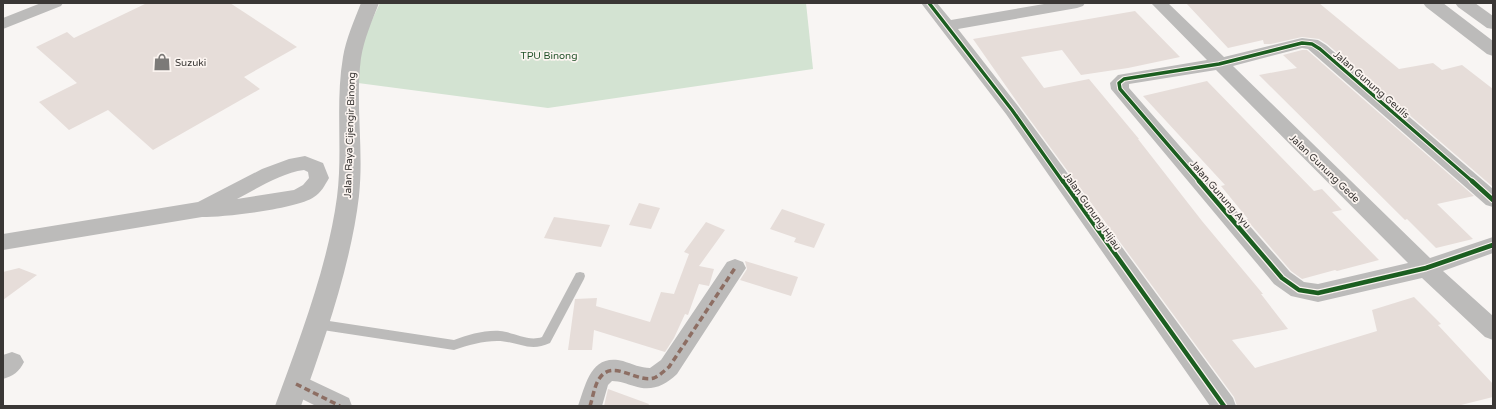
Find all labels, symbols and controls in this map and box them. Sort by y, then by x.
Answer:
street label: Jalan Gunung Geulis [1331,48,1412,121]
park label: TPU Binong [521,50,577,62]
shop icon: Suzuki [152,52,172,72]
place label: Suzuki [175,57,206,69]
street label: Jalan Raya Cijengir Binong [342,72,358,198]
street label: Jalan Gunung Gede [1287,132,1362,206]
street label: Jalan Gunung Ayu [1187,158,1253,231]
street label: Jalan Gunung Hijau [1061,170,1123,253]

